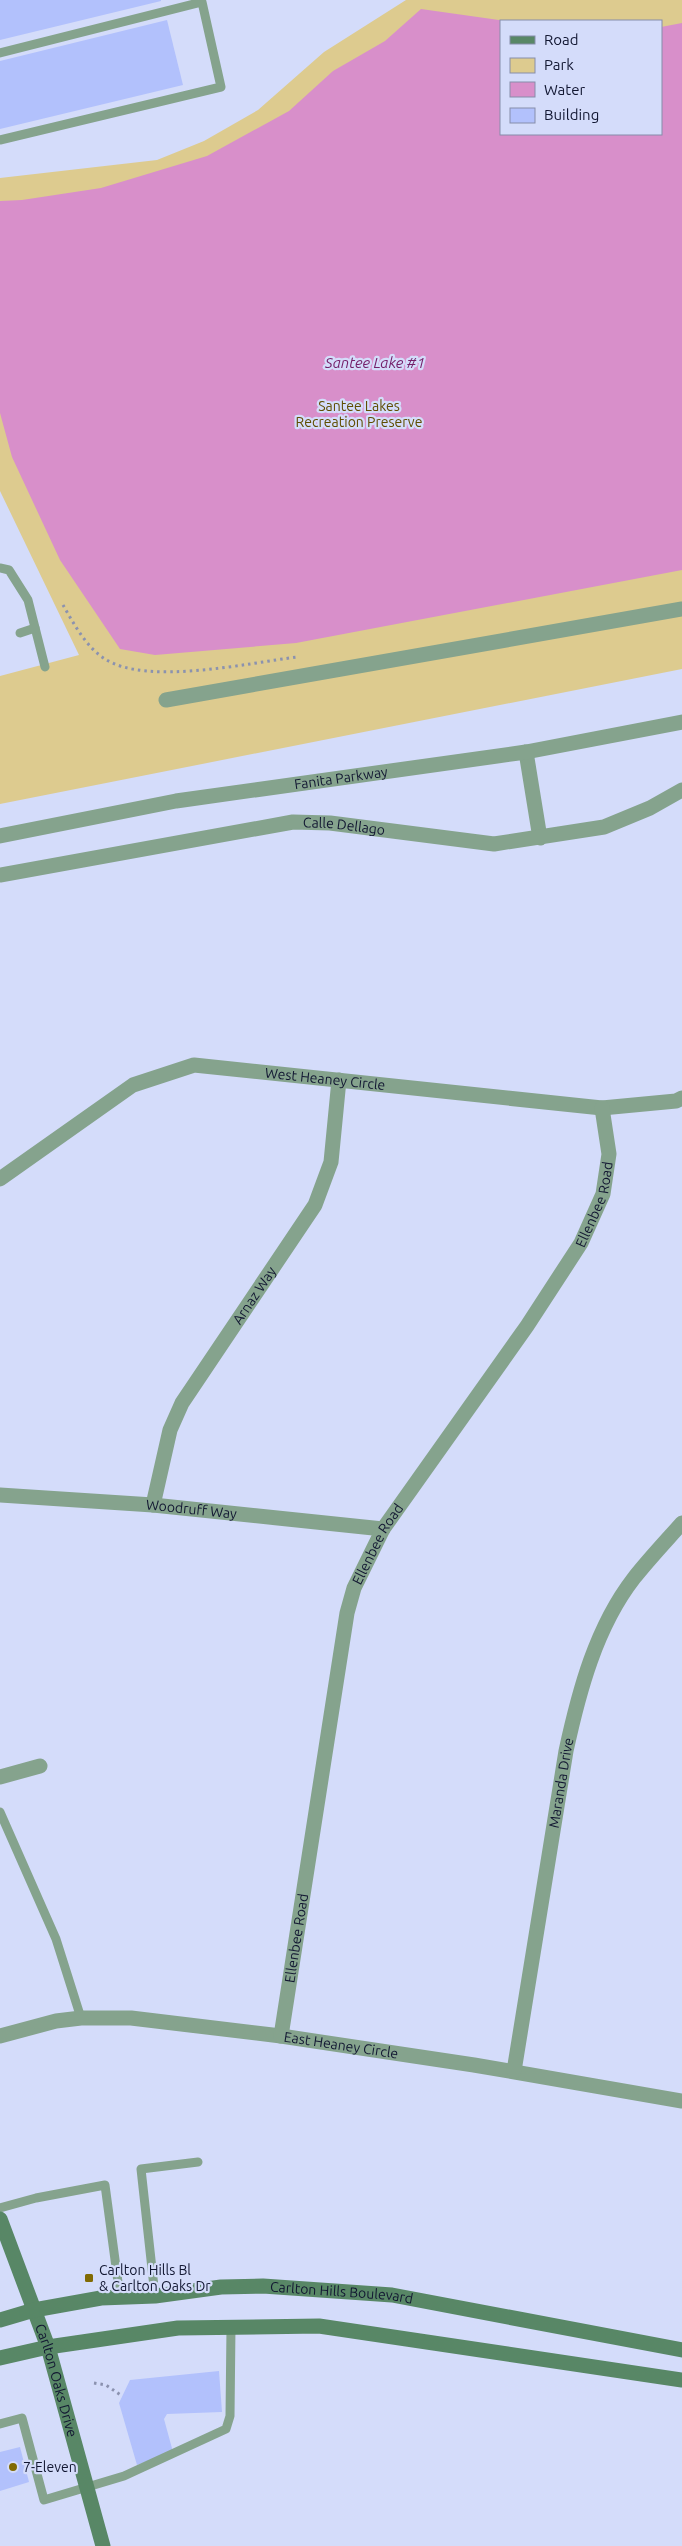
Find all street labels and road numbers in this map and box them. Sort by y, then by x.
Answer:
street label: Fanita Parkway [293,763,389,792]
street label: Calle Dellago [303,814,386,838]
street label: West Heaney Circle [264,1065,386,1093]
street label: Ellenbee Road [572,1161,616,1250]
street label: Arnaz Way [229,1263,279,1327]
street label: Woodruff Way [146,1497,238,1522]
street label: Ellenbee Road [349,1501,406,1587]
street label: Maranda Drive [546,1736,577,1829]
street label: Ellenbee Road [281,1892,311,1984]
street label: East Heaney Circle [283,2029,399,2062]
street label: Carlton Hills Boulevard [269,2279,414,2307]
street label: Carlton Oaks Drive [32,2321,80,2439]

